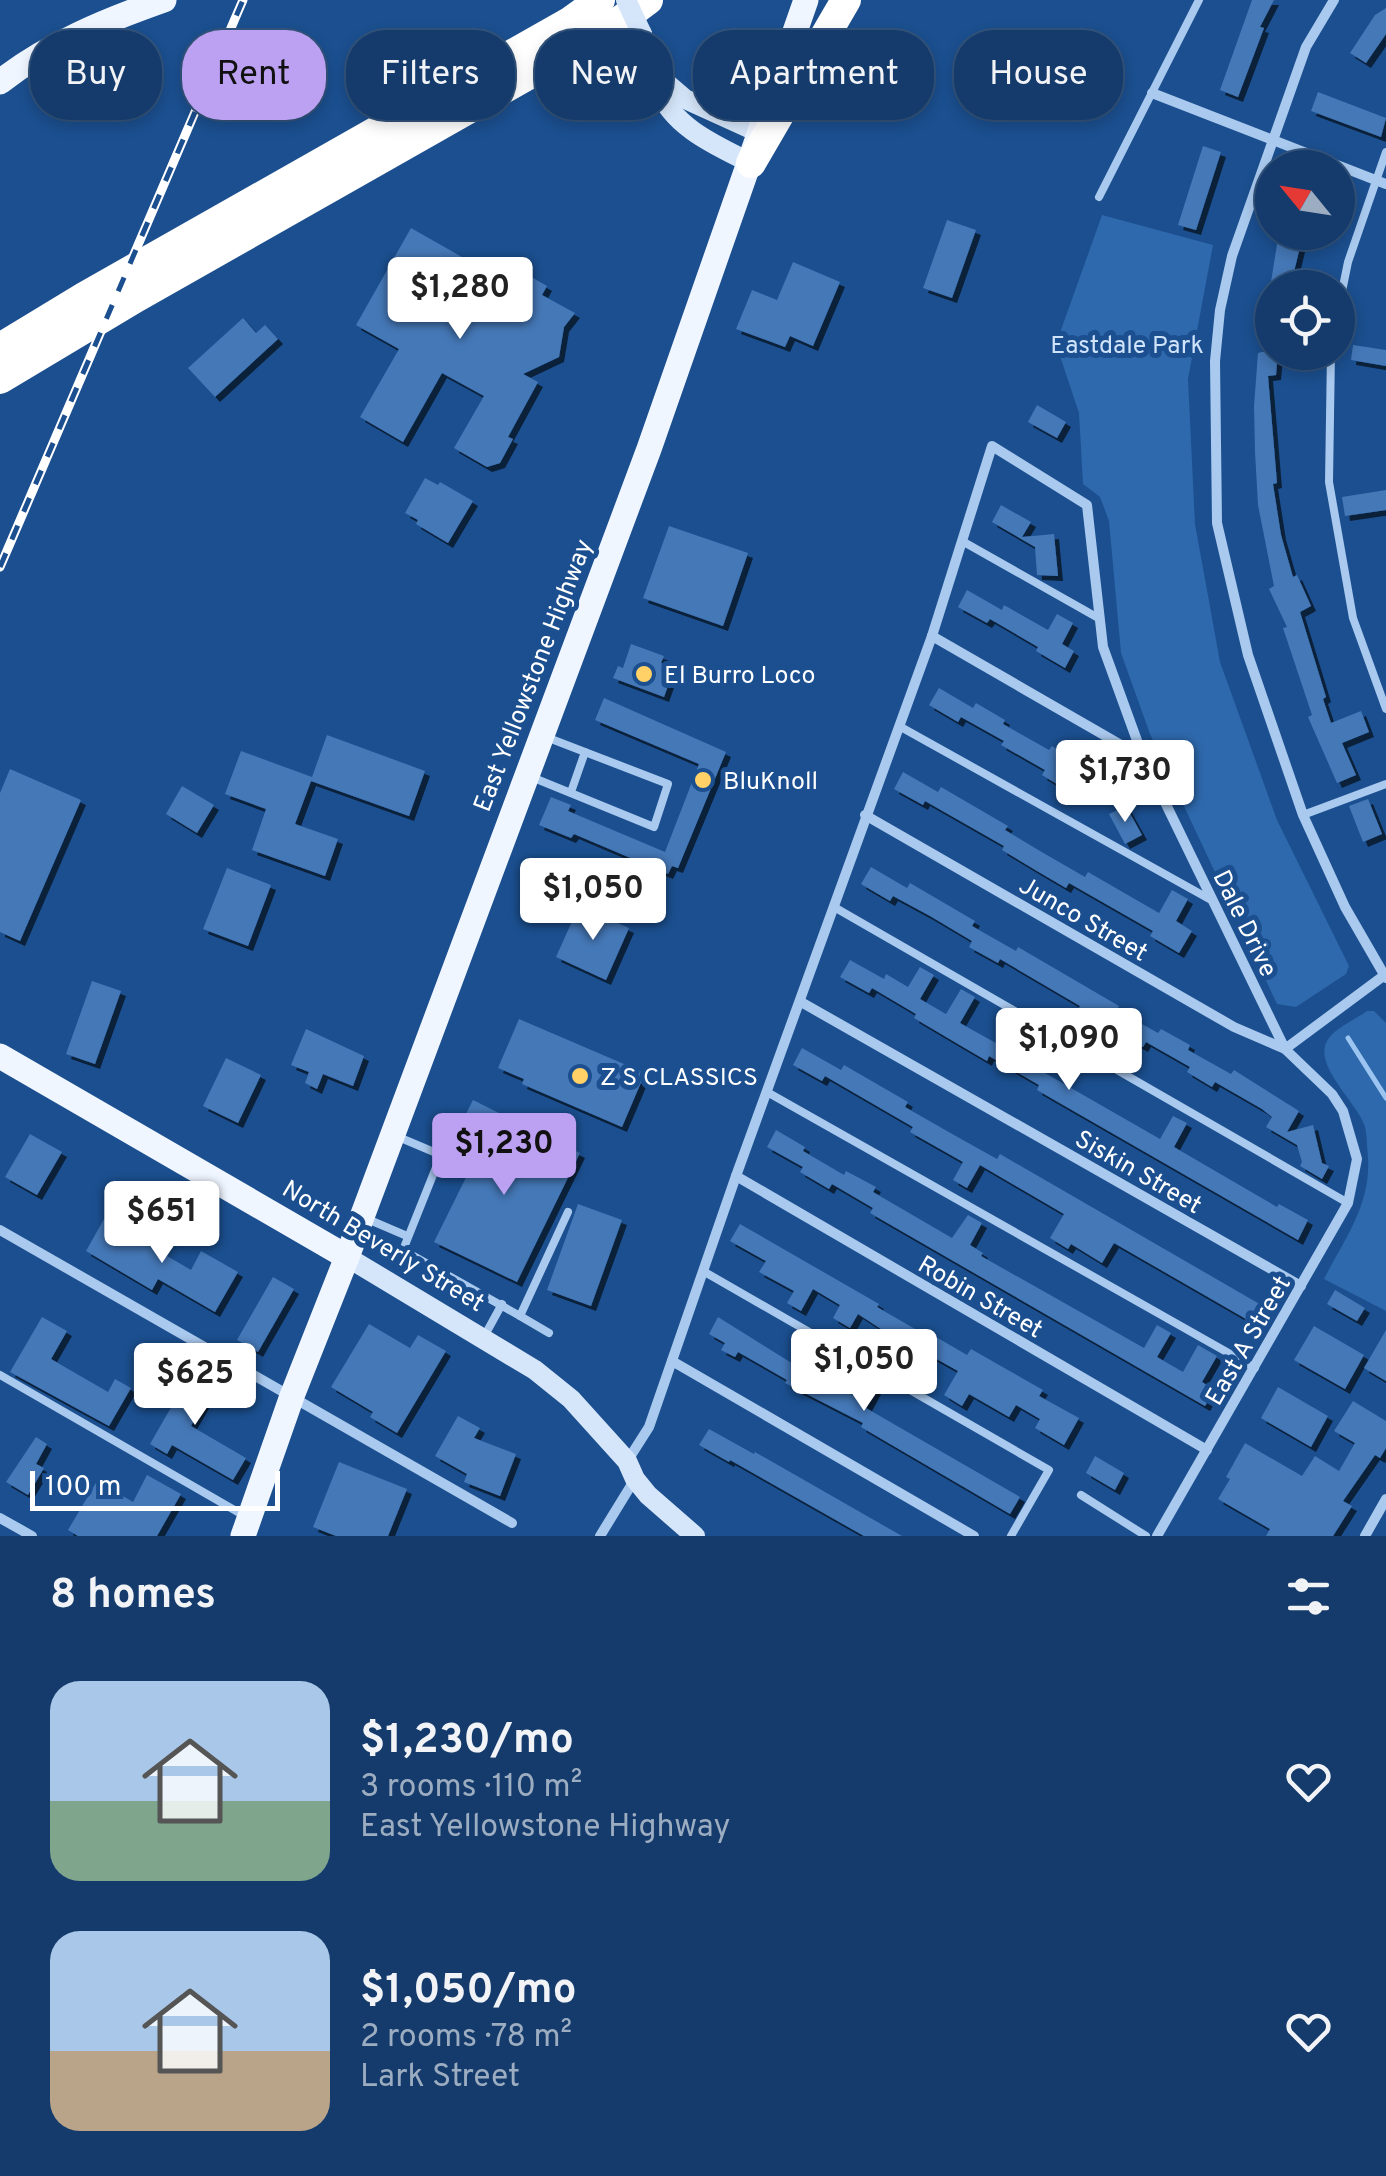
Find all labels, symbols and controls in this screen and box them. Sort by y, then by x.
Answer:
chip: Buy [30,30,162,120]
chip: Rent [182,30,326,120]
chip: Filters [346,30,515,120]
chip: New [535,30,673,120]
chip: Apartment [693,30,934,120]
chip: House [954,30,1123,120]
north arrow [1255,150,1355,250]
map controls [1255,150,1355,370]
pin: $1,280 [379,257,541,342]
text: $1,280 [410,269,510,309]
button: locate [1255,270,1355,370]
park label: Eastdale Park [1050,331,1204,363]
street label: East Yellowstone Highway [468,535,602,817]
place label: El Burro Loco [664,661,816,693]
marker: El Burro Loco [633,663,655,685]
pin: $1,730 [1044,740,1206,825]
text: $1,730 [1078,752,1172,792]
place label: BluKnoll [723,767,818,799]
marker: BluKnoll [692,769,714,791]
pin: $1,050 [512,858,674,943]
street label: Dale Drive [1204,866,1283,983]
text: $1,050 [542,870,644,910]
street label: Junco Street [1012,871,1153,970]
pin: $1,090 [988,1008,1150,1093]
text: $1,090 [1018,1020,1120,1060]
place label: Z S CLASSICS [600,1063,758,1095]
marker: Z S CLASSICS [569,1065,591,1087]
pin: $1,230 [423,1113,585,1198]
street label: Siskin Street [1068,1124,1207,1223]
text: $1,230 [454,1125,554,1165]
street label: North Beverly Street [275,1174,490,1321]
pin: $651 [103,1181,221,1266]
text: $651 [126,1193,198,1233]
street label: Robin Street [911,1250,1048,1347]
street label: East A Street [1200,1271,1300,1412]
pin: $1,050 [783,1329,945,1414]
text: $1,050 [813,1341,915,1381]
pin: $625 [136,1343,254,1428]
text: $625 [156,1355,234,1395]
scale bar [30,1466,280,1510]
text: 100 m [45,1470,121,1506]
icon: filters [1281,1569,1336,1624]
text: 8 homes [50,1570,216,1623]
text: $1,230/mo [360,1715,574,1768]
icon: home [130,1721,250,1841]
icon: heart [1281,1754,1336,1809]
text: 3 rooms · 110 m² [360,1768,582,1808]
text: East Yellowstone Highway [360,1808,730,1848]
text: $1,050/mo [360,1965,577,2018]
icon: home [130,1971,250,2091]
icon: heart [1281,2004,1336,2059]
text: 2 rooms · 78 m² [360,2018,572,2058]
text: Lark Street [360,2058,520,2098]

